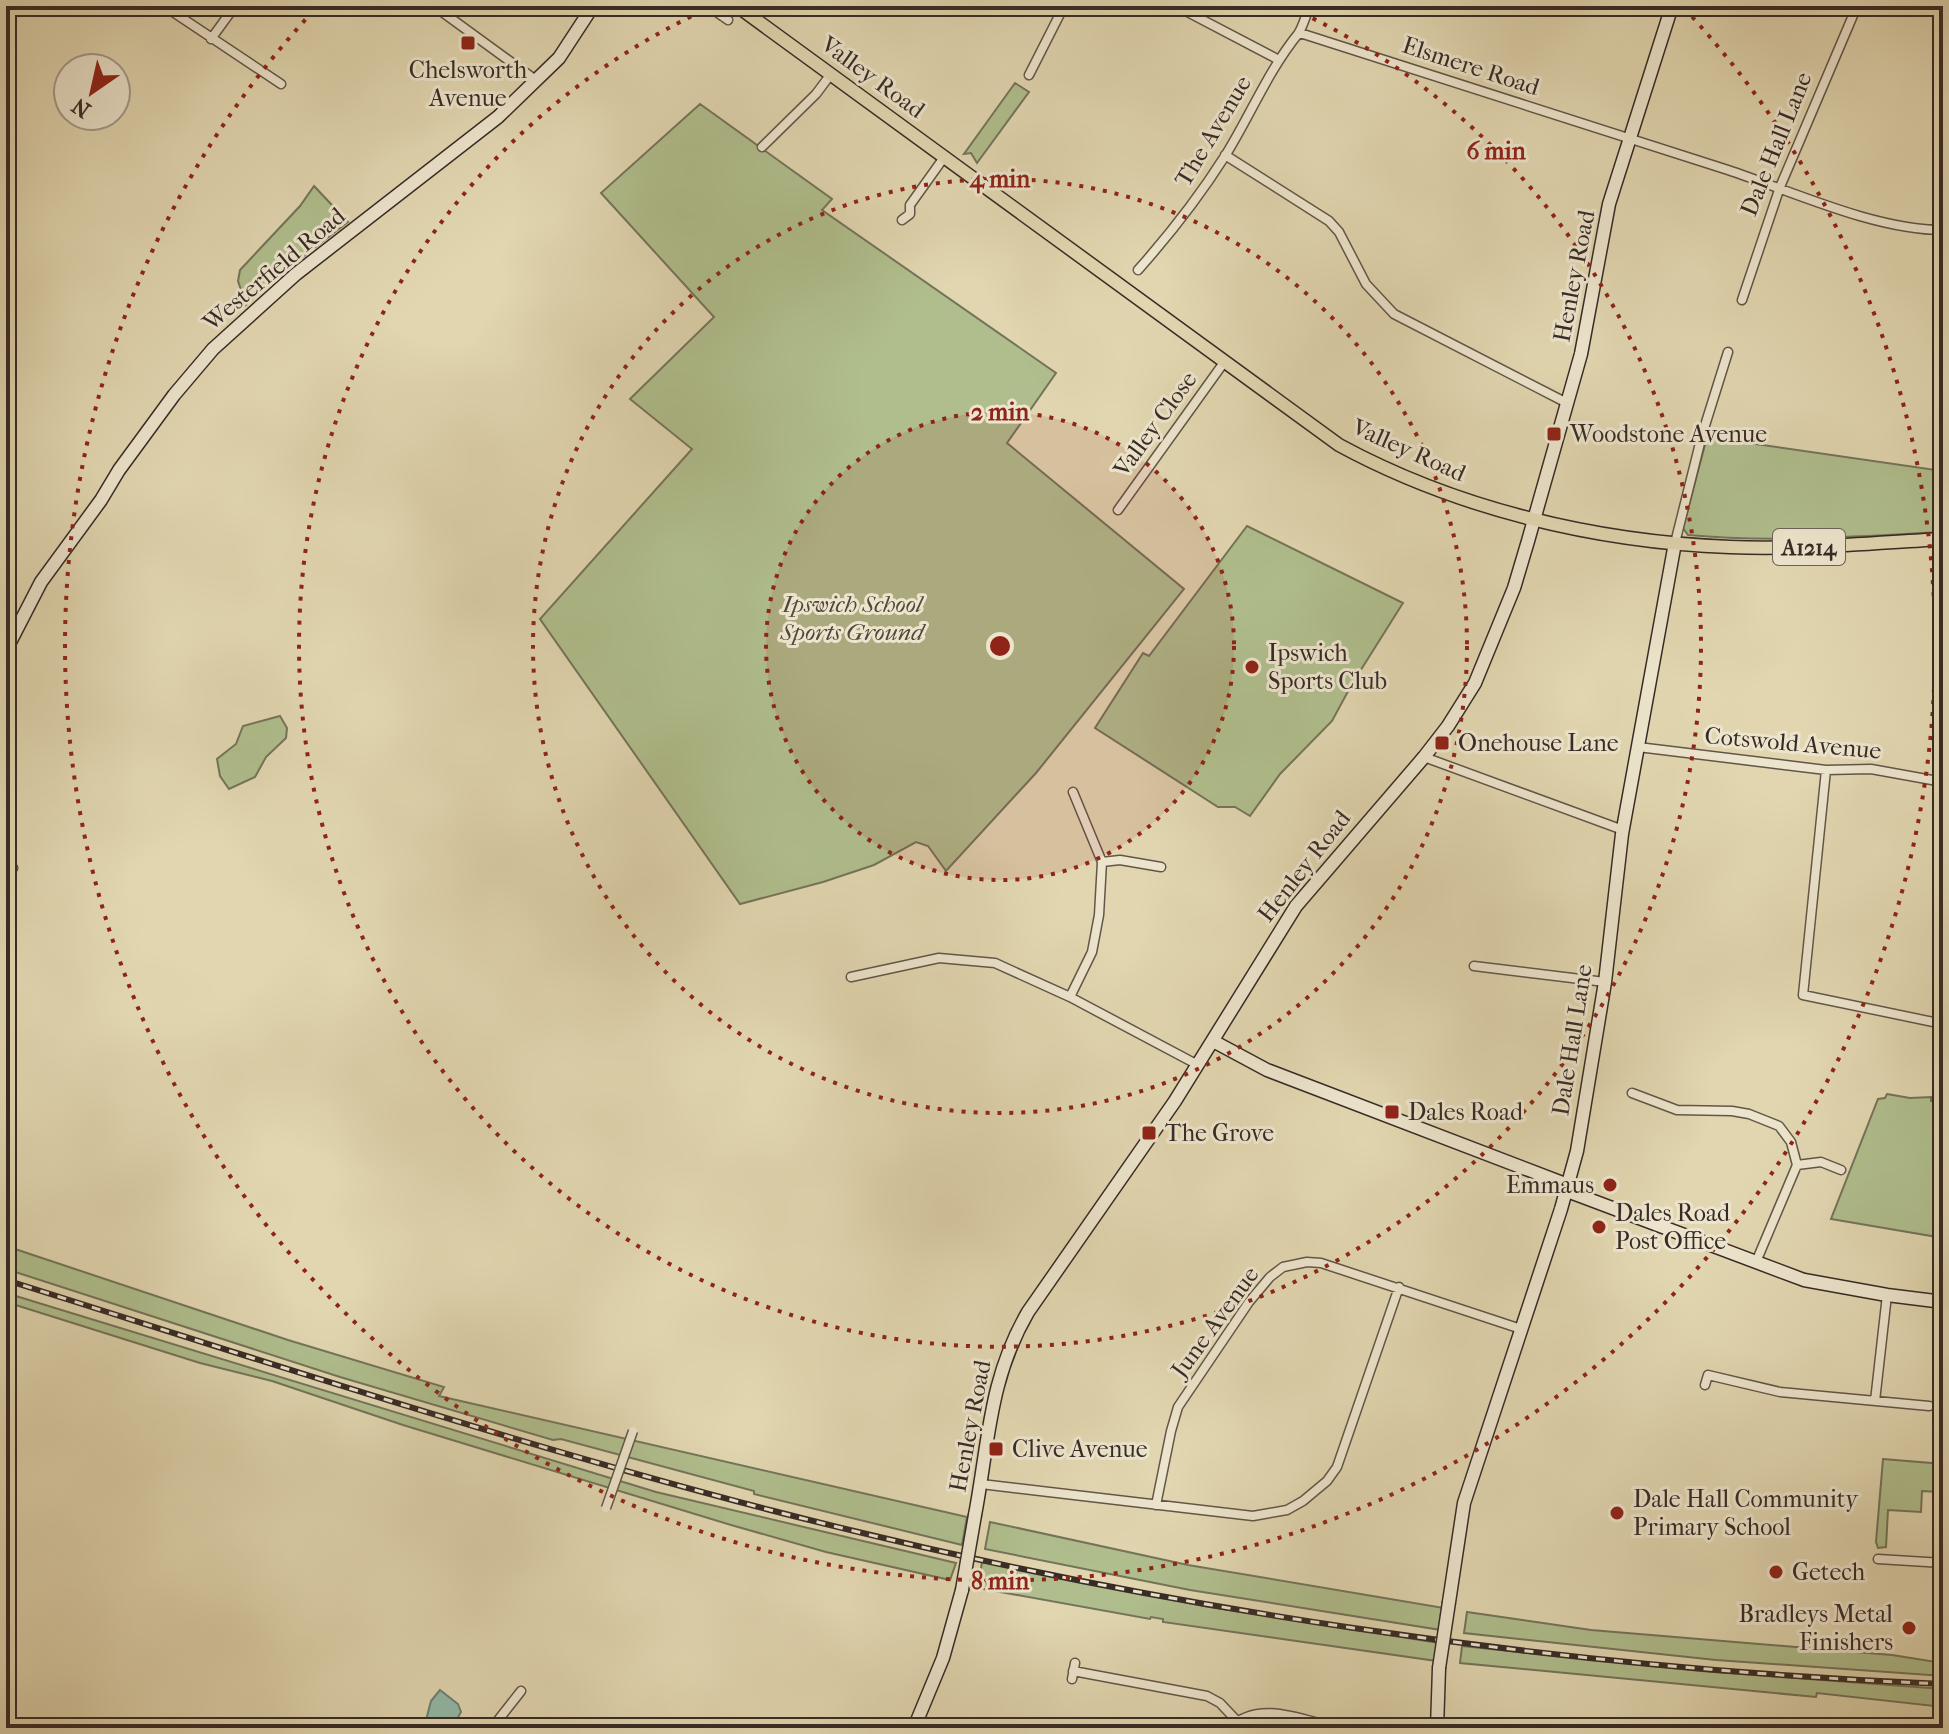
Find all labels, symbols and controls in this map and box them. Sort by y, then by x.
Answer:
street label: Valley Road [815,29,931,124]
street label: Elsmere Road [1399,31,1544,102]
marker: Chelsworth Avenue [459,34,477,52]
north arrow [52,52,132,132]
place label: Chelsworth Avenue [409,56,528,112]
street label: Dale Hall Lane [1734,68,1818,220]
street label: The Avenue [1169,70,1257,192]
text: N [67,92,96,123]
text: 6 min [1466,137,1527,165]
text: 4 min [969,165,1031,194]
street label: Westerfield Road [197,201,351,337]
street label: Henley Road [1547,207,1601,344]
street label: Valley Close [1107,366,1203,483]
text: 2 min [971,398,1030,426]
street label: Valley Road [1347,412,1471,488]
place label: Woodstone Avenue [1569,420,1767,448]
marker: Woodstone Avenue [1545,425,1563,443]
road number: A1214 [1773,529,1845,565]
park label: Ipswich School Sports Ground [780,590,926,646]
centre of rings [986,632,1014,660]
place label: Ipswich Sports Club [1268,639,1387,695]
marker: Ipswich Sports Club [1243,658,1261,676]
street label: Cotswold Avenue [1704,721,1883,765]
place label: Onehouse Lane [1458,729,1619,757]
marker: Onehouse Lane [1433,734,1451,752]
street label: Henley Road [1252,804,1357,927]
street label: Dale Hall Lane [1546,962,1598,1118]
place label: Dales Road [1408,1098,1524,1126]
marker: Dales Road [1383,1103,1401,1121]
place label: The Grove [1165,1119,1274,1147]
marker: The Grove [1140,1124,1158,1142]
place label: Emmaus [1506,1171,1594,1199]
marker: Emmaus [1601,1176,1619,1194]
place label: Dales Road Post Office [1615,1199,1731,1255]
marker: Dales Road Post Office [1590,1218,1608,1236]
street label: June Avenue [1164,1261,1265,1385]
street label: Henley Road [943,1357,997,1494]
place label: Clive Avenue [1012,1435,1148,1463]
marker: Clive Avenue [987,1440,1005,1458]
place label: Dale Hall Community Primary School [1633,1485,1859,1541]
marker: Dale Hall Community Primary School [1608,1504,1626,1522]
place label: Getech [1792,1558,1866,1586]
marker: Getech [1767,1563,1785,1581]
text: 8 min [971,1567,1030,1595]
place label: Bradleys Metal Finishers [1738,1600,1893,1656]
marker: Bradleys Metal Finishers [1900,1619,1918,1637]

